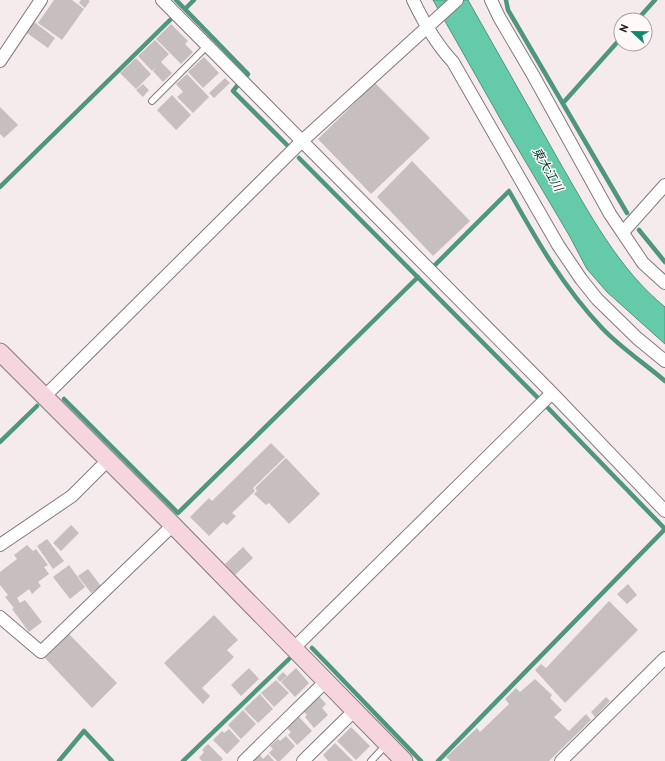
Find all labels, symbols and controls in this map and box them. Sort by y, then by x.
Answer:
north arrow [613,12,653,52]
text: N [616,22,632,34]
water label: 東大江川 [530,144,567,195]

